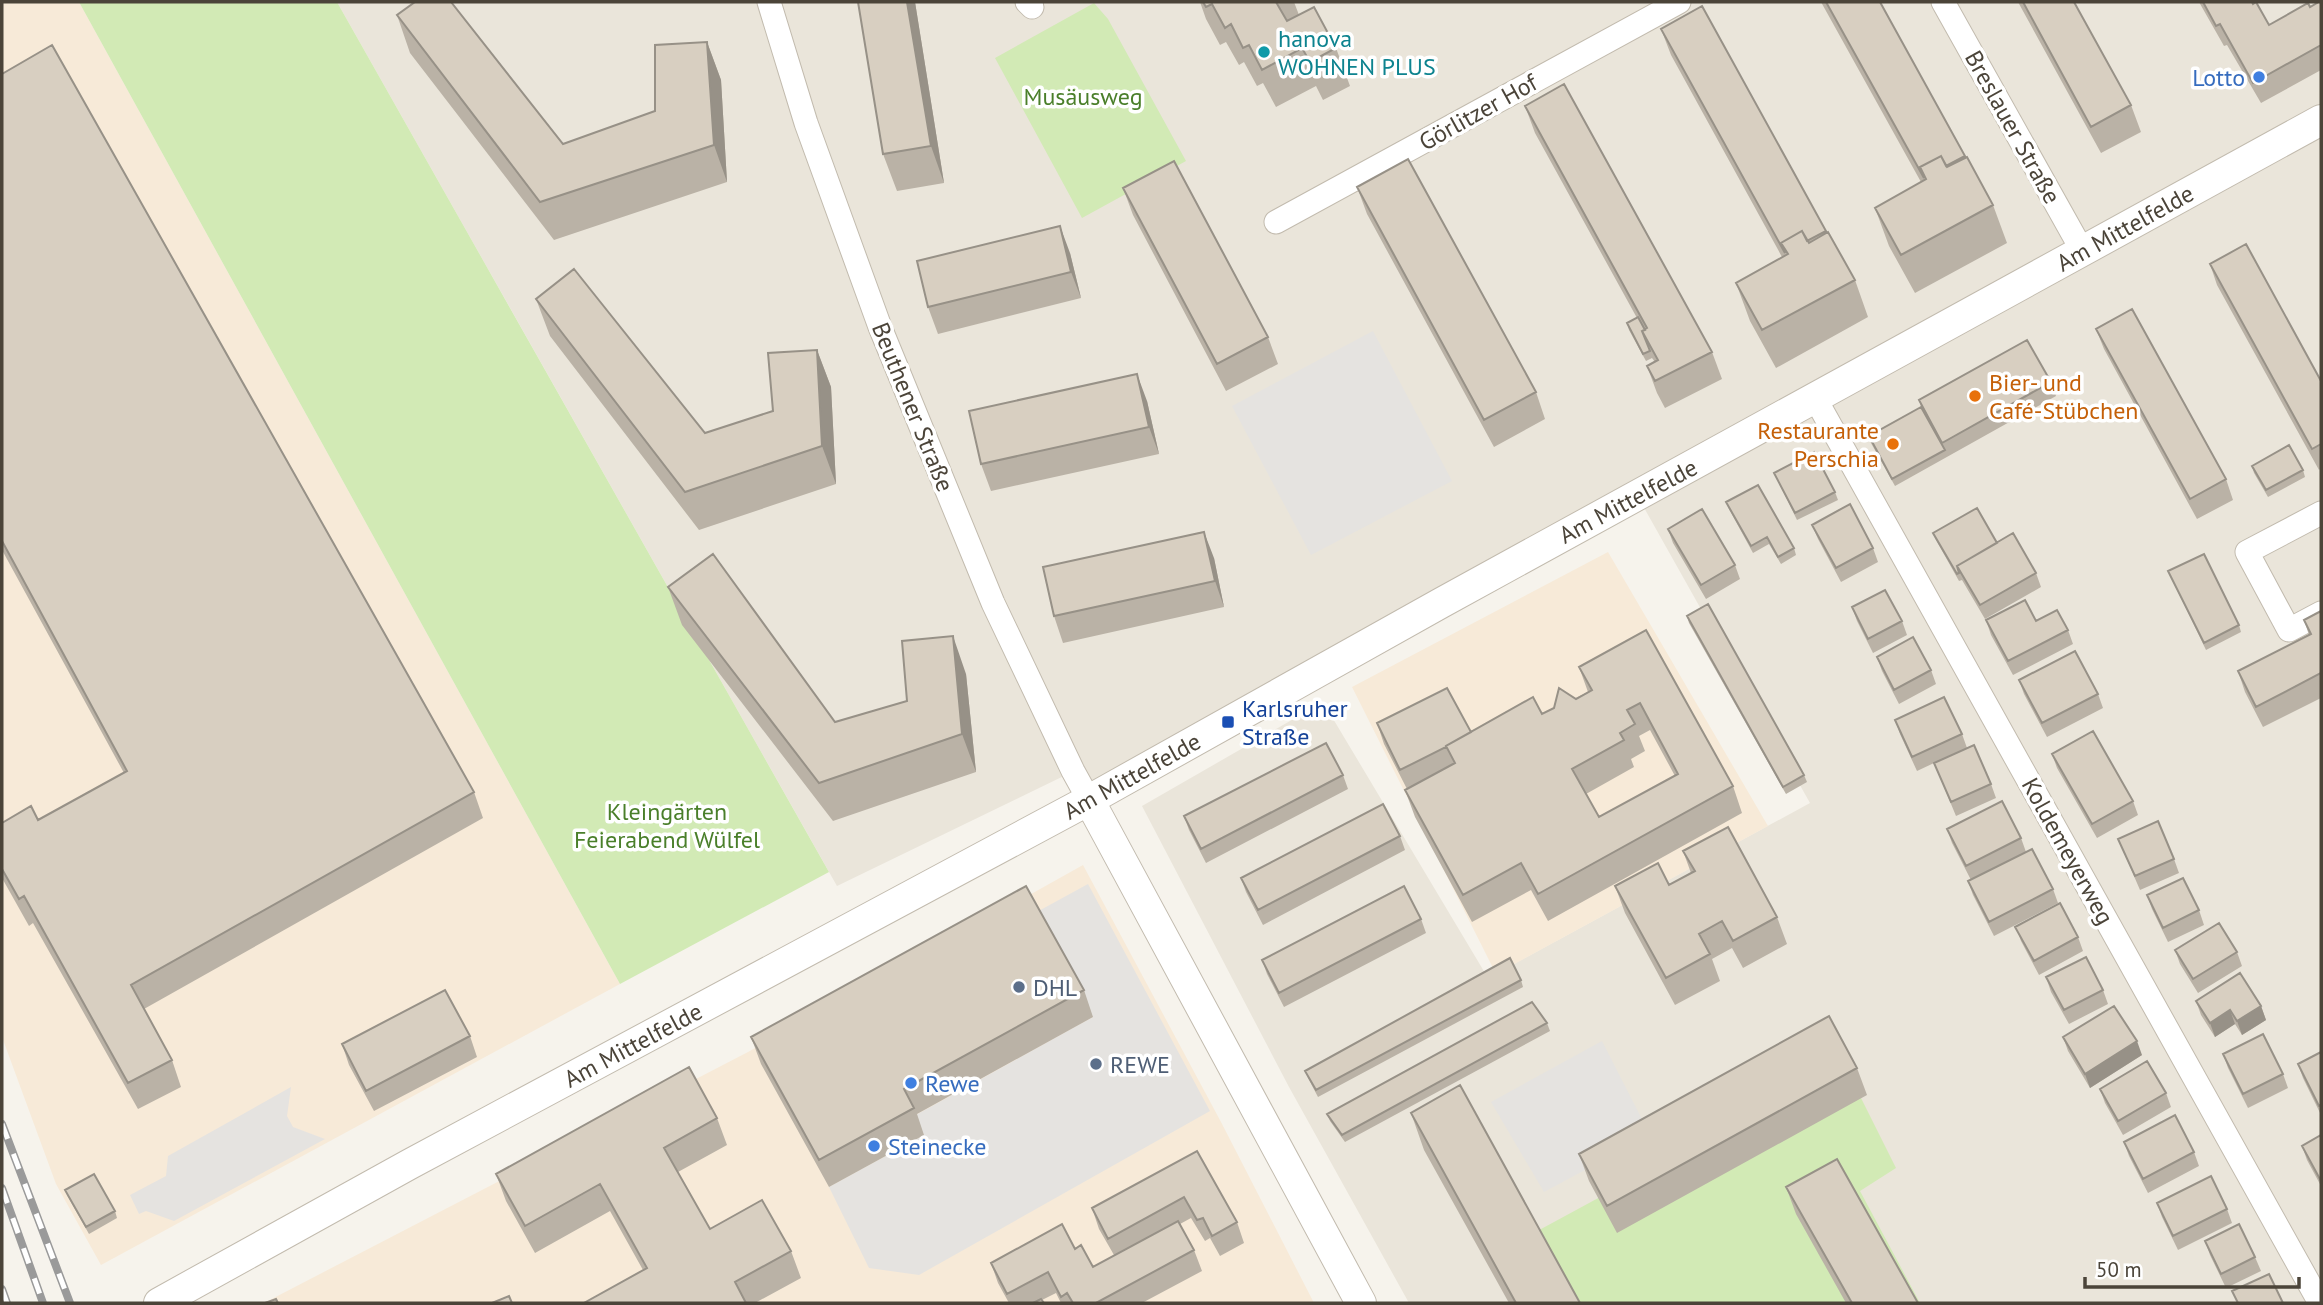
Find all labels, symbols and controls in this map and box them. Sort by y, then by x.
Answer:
place label: hanova WOHNEN PLUS [1278,23,1436,82]
marker: hanova WOHNEN PLUS [1256,44,1272,60]
street label: Breslauer Straße [1958,45,2068,209]
place label: Lotto [2192,62,2245,93]
street label: Görlitzer Hof [1413,66,1544,157]
marker: Lotto [2251,69,2267,85]
park label: Musäusweg [1023,81,1143,112]
street label: Am Mittelfelde [2051,178,2199,278]
street label: Beuthener Straße [865,318,961,496]
place label: Bier- und Café-Stübchen [1989,367,2138,426]
marker: Bier- und Café-Stübchen [1967,388,1983,404]
place label: Restaurante Perschia [1757,415,1879,474]
marker: Restaurante Perschia [1885,436,1901,452]
street label: Am Mittelfelde [1554,452,1702,550]
place label: Karlsruher Straße [1242,693,1348,752]
marker: Karlsruher Straße [1220,714,1236,730]
street label: Am Mittelfelde [1058,726,1206,826]
street label: Koldemeyerweg [2015,772,2121,930]
park label: Kleingärten Feierabend Wülfel [574,796,760,855]
place label: DHL [1033,972,1077,1003]
marker: DHL [1011,979,1027,995]
street label: Am Mittelfelde [559,996,707,1094]
place label: REWE [1110,1049,1170,1080]
marker: REWE [1088,1056,1104,1072]
place label: Rewe [925,1068,980,1099]
marker: Rewe [903,1075,919,1091]
place label: Steinecke [888,1131,987,1162]
marker: Steinecke [866,1138,882,1154]
scale bar [2085,1246,2298,1290]
text: 50 m [2096,1256,2142,1283]

